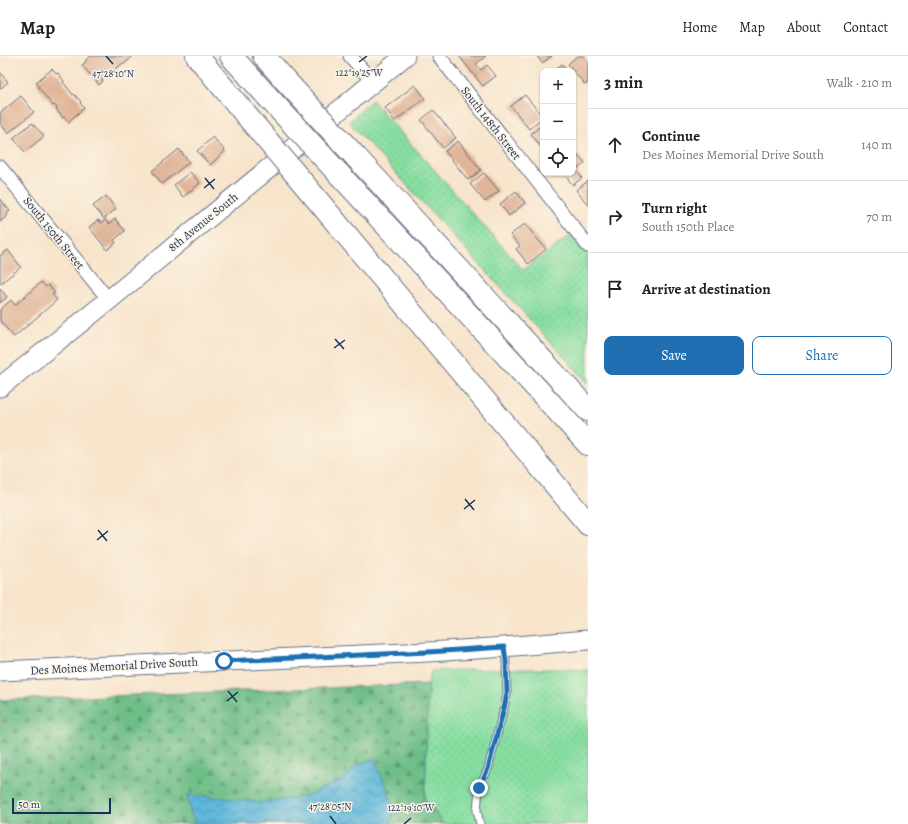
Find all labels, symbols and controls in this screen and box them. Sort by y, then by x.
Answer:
text: Map [20,15,55,41]
text: Home [682,18,717,37]
text: Map [739,18,765,37]
text: About [787,18,821,37]
text: Contact [843,18,888,37]
text: 122°19'25"W [335,66,383,79]
text: 47°28'10"N [92,67,134,80]
map controls [540,68,576,176]
button: + [540,68,576,104]
text: 3 min [604,71,643,94]
text: Walk · 210 m [827,74,892,91]
street label: South 148th Street [457,83,525,163]
button: − [540,104,576,140]
text: Continue [642,126,700,146]
icon: ahead [604,134,626,156]
text: 140 m [861,136,892,153]
button: locate [540,140,576,176]
text: Des Moines Memorial Drive South [642,146,824,163]
street label: 8th Avenue South [165,188,242,255]
street label: South 150th Street [20,193,88,273]
text: Turn right [642,198,707,218]
icon: right [604,206,626,228]
text: 70 m [866,208,892,225]
text: South 150th Place [642,218,734,235]
icon: arrive [604,278,626,300]
text: Arrive at destination [642,279,771,299]
button: Save [604,336,744,375]
button: Share [752,336,892,375]
route start [215,652,233,670]
street label: Des Moines Memorial Drive South [30,654,199,678]
route end [470,779,488,797]
scale bar [12,796,111,815]
text: 50 m [18,797,40,812]
text: 47°28'05"N [309,800,351,813]
text: 122°19'10"W [388,801,435,814]

